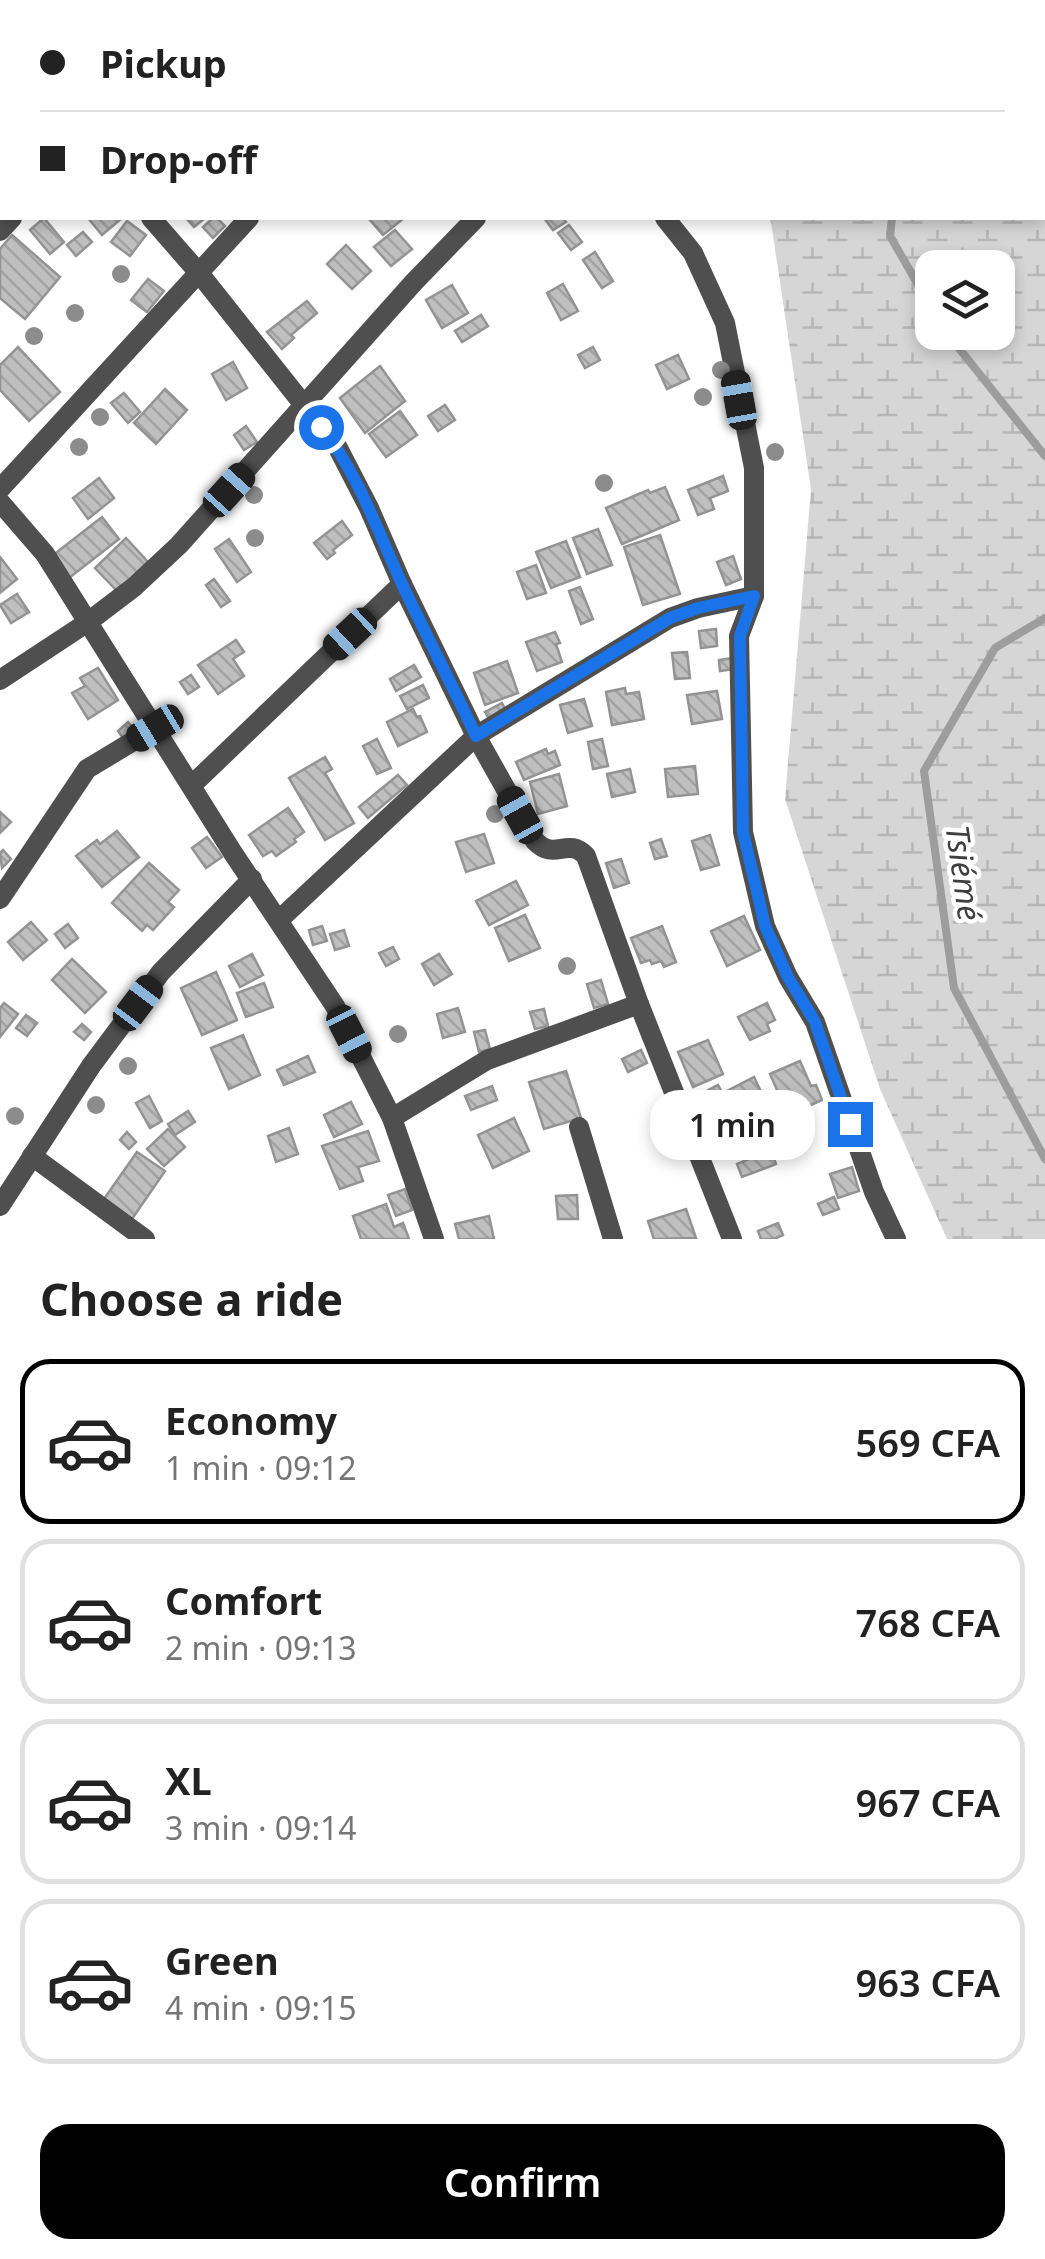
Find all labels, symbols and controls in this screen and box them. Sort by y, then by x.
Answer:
text: Pickup [100,37,227,89]
text: Drop-off [100,133,257,185]
map controls [915,250,1015,350]
button: layers [915,250,1015,350]
car [719,368,759,432]
route start [299,405,344,450]
car [198,458,260,522]
car [318,603,382,665]
car [122,700,188,756]
car [492,781,548,849]
water label: Tsiémé [937,822,992,923]
car [108,970,168,1036]
car [322,1000,376,1068]
callout: 1 min [650,1089,815,1159]
route end [828,1102,873,1147]
text: 1 min [689,1103,776,1146]
text: Choose a ride [40,1268,343,1329]
text: Economy [165,1394,337,1446]
icon: car [45,1397,135,1487]
text: 569 CFA [855,1416,1000,1468]
text: 1 min · 09:12 [165,1446,357,1489]
text: Comfort [165,1574,322,1626]
icon: car [45,1577,135,1667]
text: 768 CFA [855,1596,1000,1648]
text: 2 min · 09:13 [165,1626,357,1669]
text: XL [165,1754,212,1806]
icon: car [45,1757,135,1847]
text: 967 CFA [855,1776,1000,1828]
text: 3 min · 09:14 [165,1806,357,1849]
text: Green [165,1934,279,1986]
icon: car [45,1937,135,2027]
text: 963 CFA [855,1956,1000,2008]
text: 4 min · 09:15 [165,1986,357,2029]
button: Confirm [40,2124,1005,2239]

